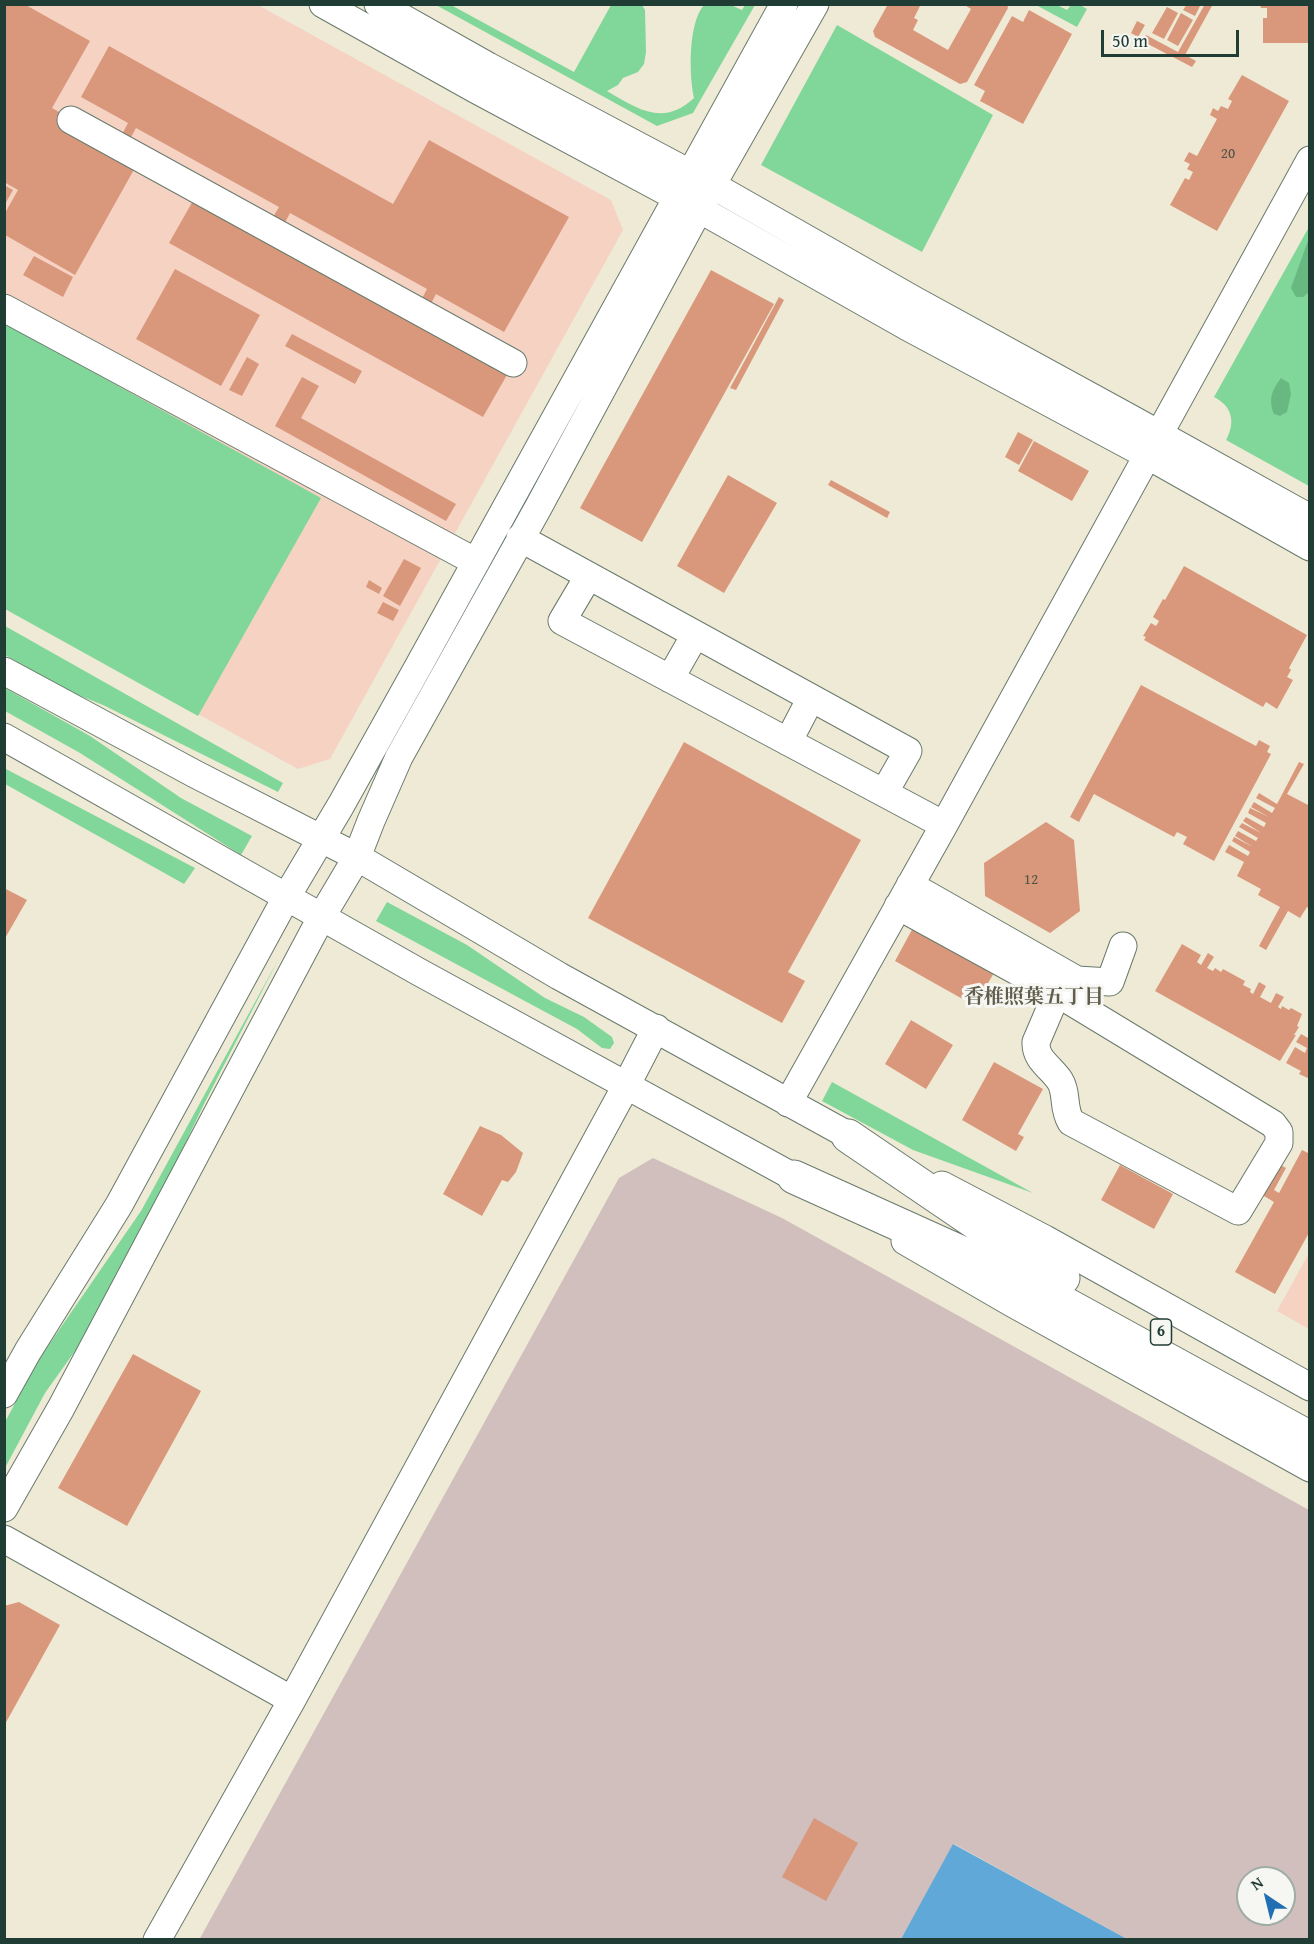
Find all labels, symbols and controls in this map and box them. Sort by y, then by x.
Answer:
scale bar [1104,18,1242,56]
text: 50 m [1112,27,1148,54]
house number: 20 [1221,145,1235,163]
house number: 12 [1024,871,1038,889]
district label: 香椎照葉五丁目 [964,986,1104,1010]
road number: 6 [1150,1319,1172,1345]
north arrow [1236,1866,1296,1926]
text: N [1246,1870,1268,1896]

